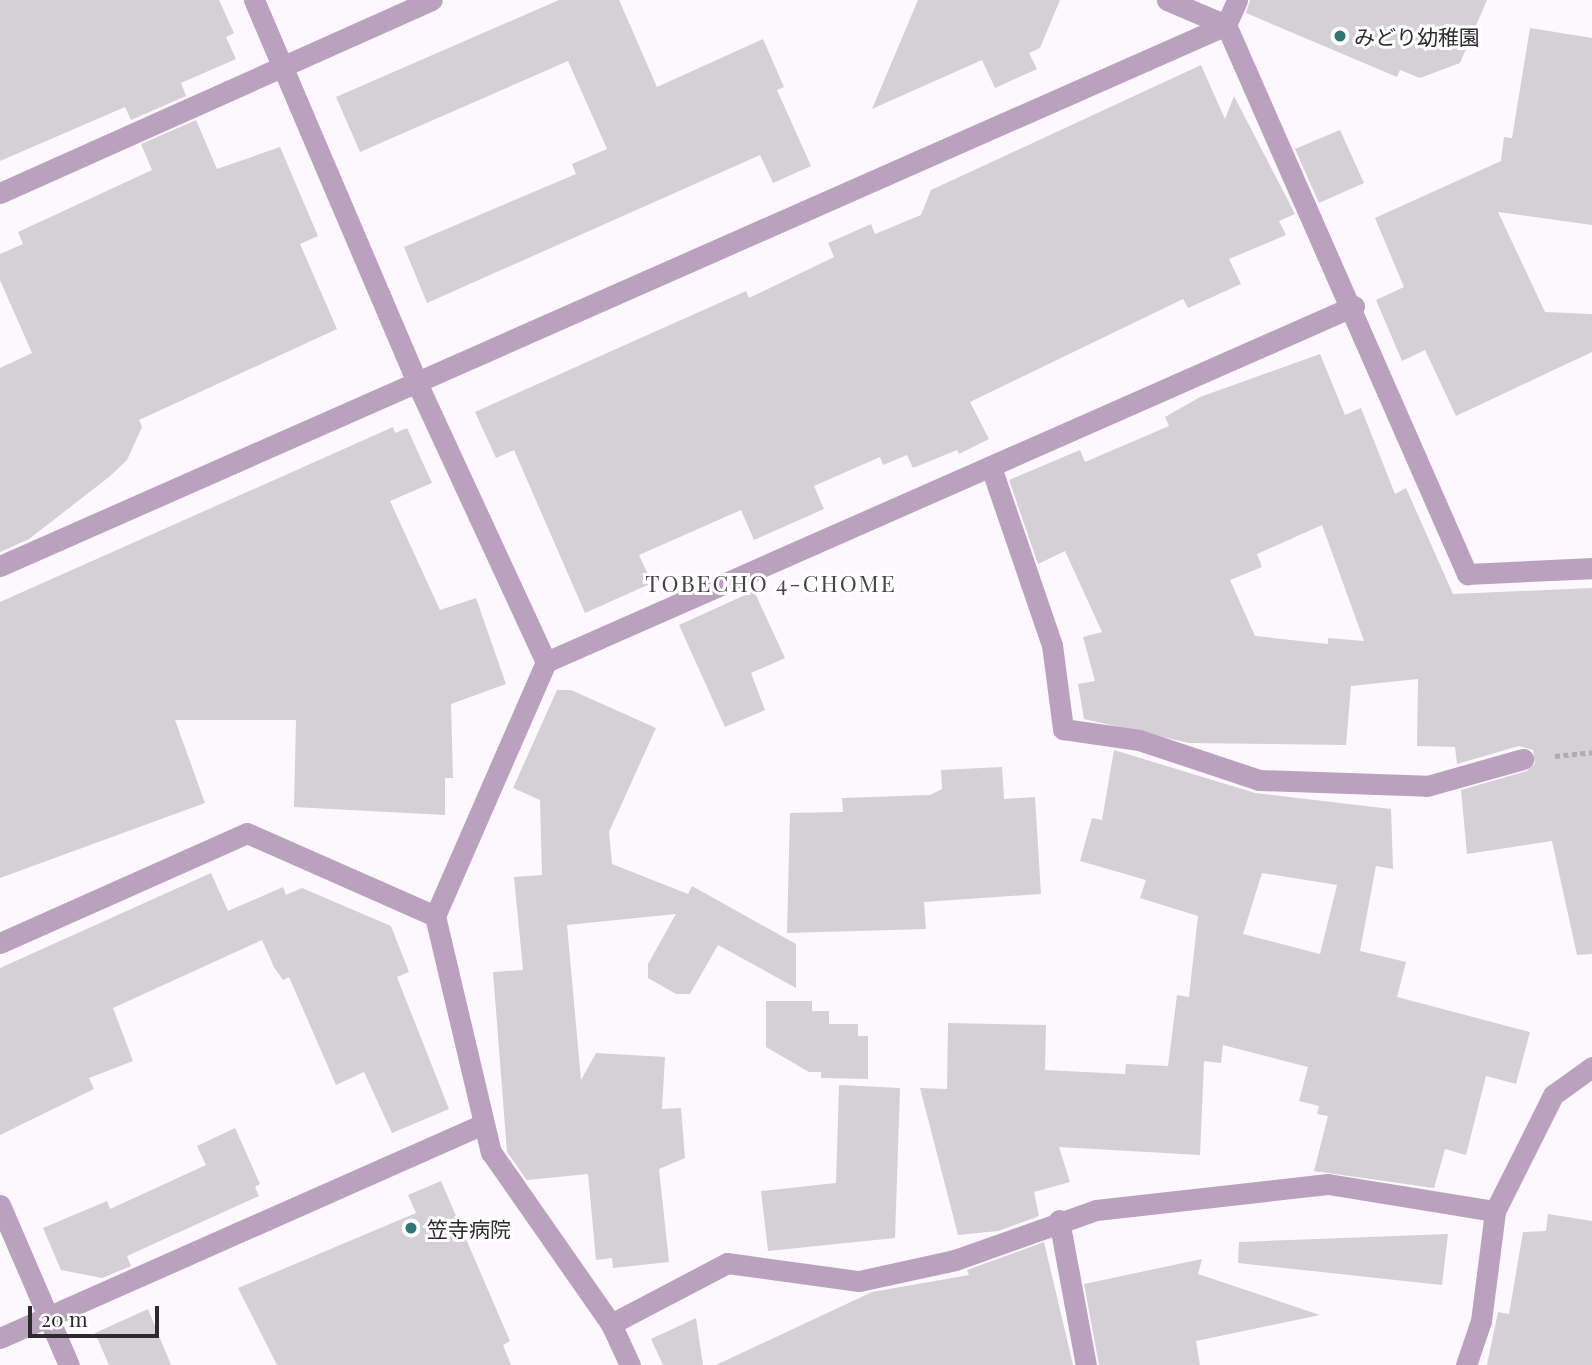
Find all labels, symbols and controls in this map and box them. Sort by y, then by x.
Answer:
place label: みどり幼稚園 [1354,23,1480,49]
marker: みどり幼稚園 [1332,28,1348,44]
district label: TOBECHO 4-CHOME [647,569,895,597]
place label: 笠寺病院 [427,1215,511,1241]
marker: 笠寺病院 [401,1218,421,1238]
scale bar [32,1292,163,1336]
text: 20 m [41,1304,88,1332]

